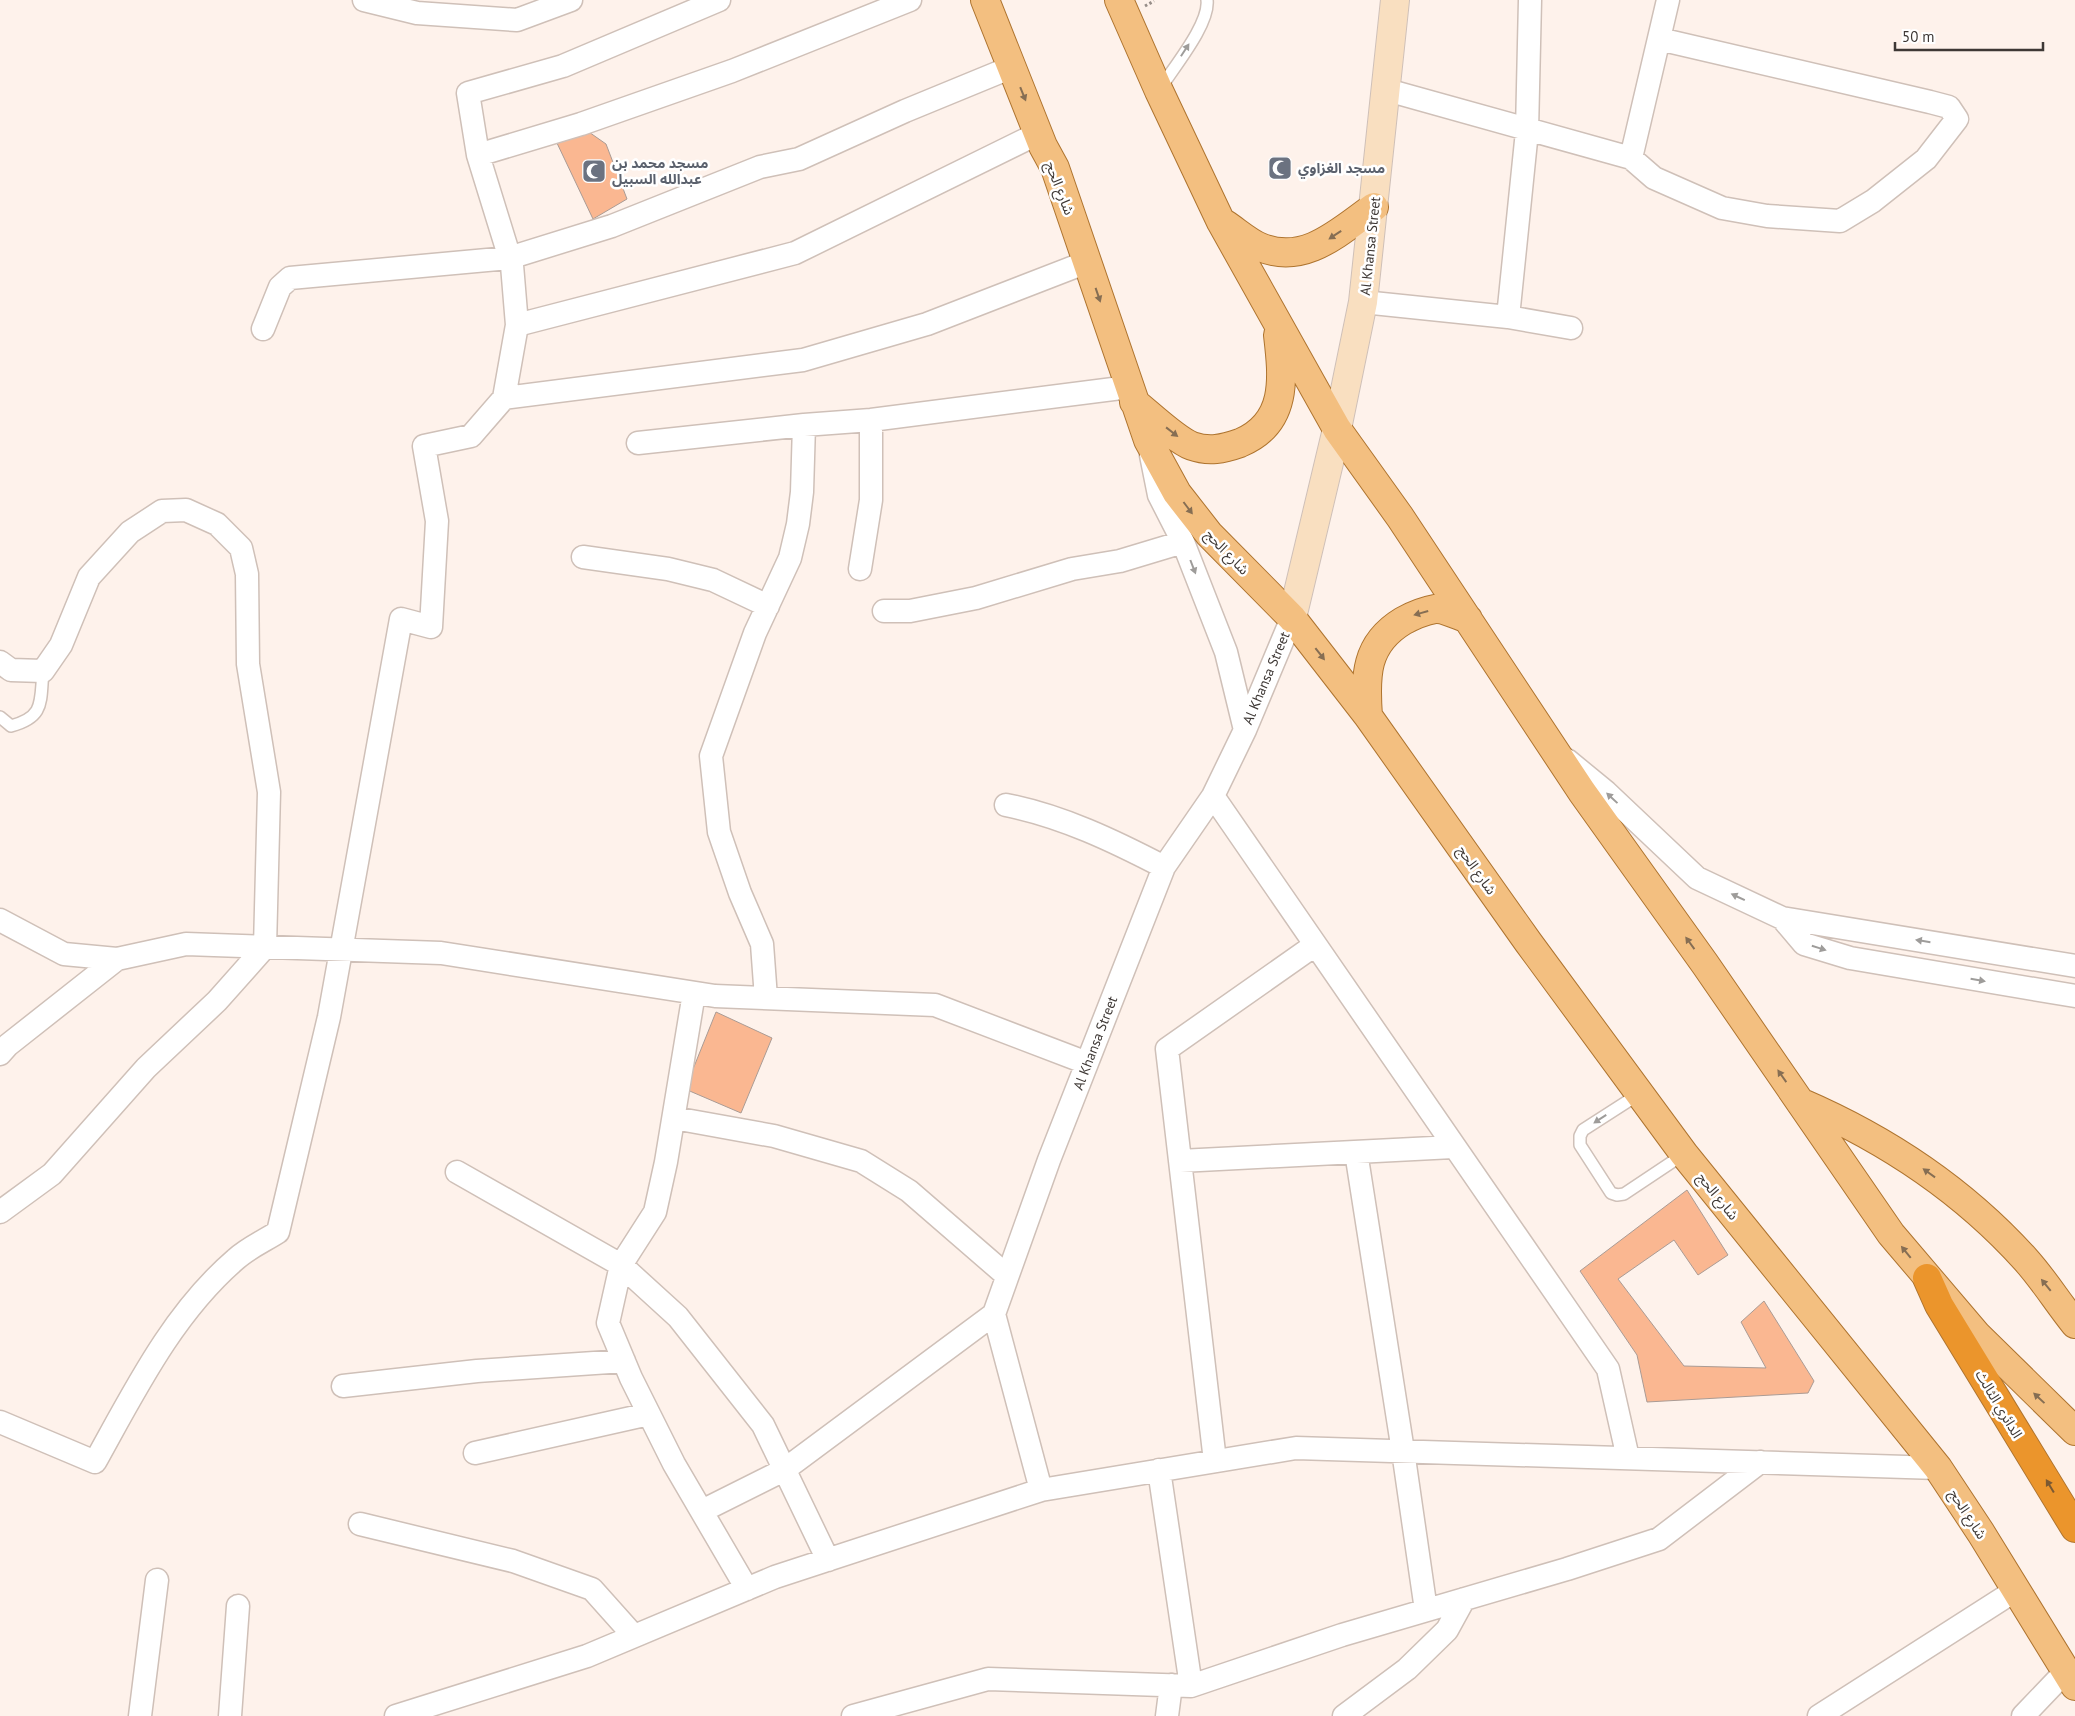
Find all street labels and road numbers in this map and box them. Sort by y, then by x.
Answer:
street label: شارع الحج [1040,159,1078,218]
street label: Al Khansa Street [1356,196,1384,296]
street label: شارع الحج [1200,526,1253,580]
street label: Al Khansa Street [1238,629,1294,727]
street label: شارع الحج [1452,842,1500,899]
street label: Al Khansa Street [1069,993,1121,1093]
street label: شارع الحج [1692,1169,1743,1225]
street label: الدائري الثالث [1970,1367,2026,1443]
street label: شارع الحج [1944,1486,1991,1543]

